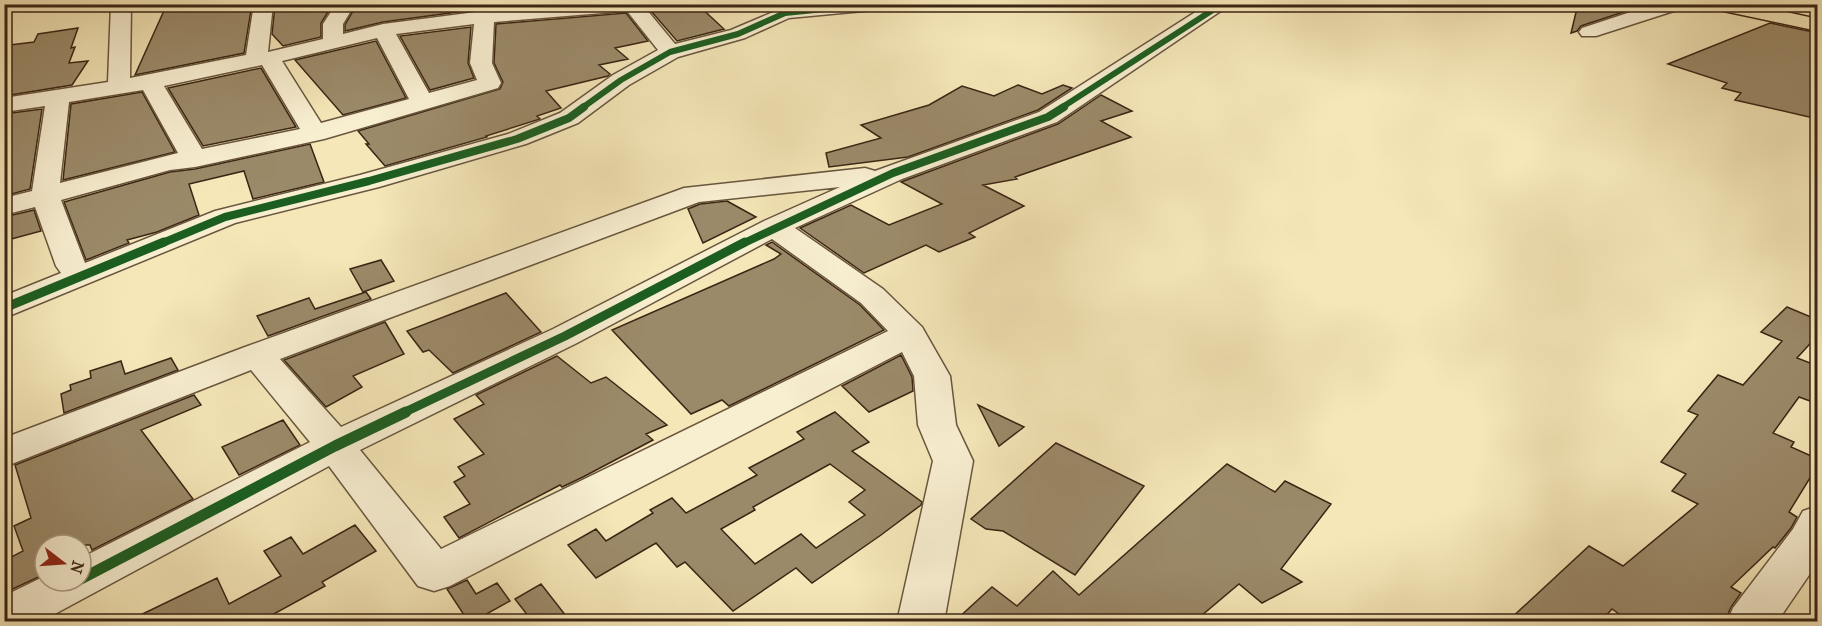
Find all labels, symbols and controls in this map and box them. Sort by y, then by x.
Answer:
north arrow [33,533,93,593]
text: N [66,559,88,577]

